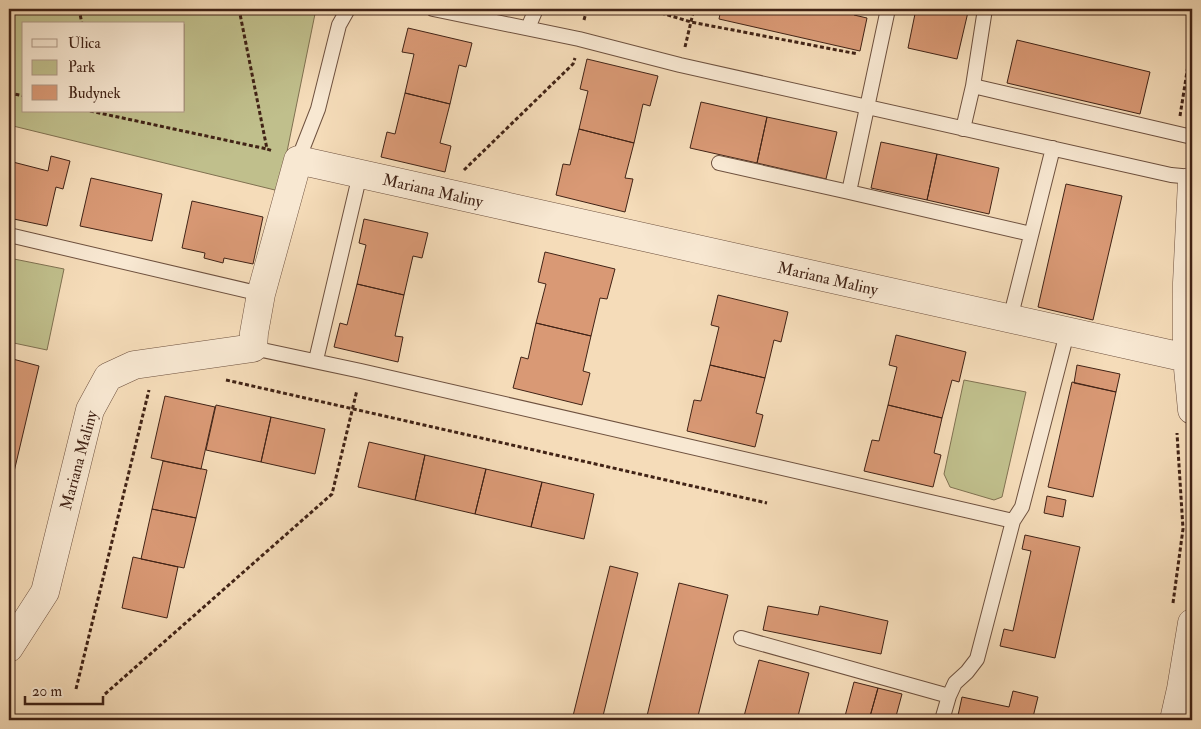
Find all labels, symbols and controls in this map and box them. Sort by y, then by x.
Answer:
legend [22,22,185,112]
text: Ulica [68,34,101,53]
text: Park [68,58,95,77]
text: Budynek [68,84,121,103]
street label: Mariana Maliny [381,170,486,212]
street label: Mariana Maliny [776,258,881,300]
street label: Mariana Maliny [56,407,102,512]
scale bar [25,674,102,706]
text: 20 m [32,682,62,701]

